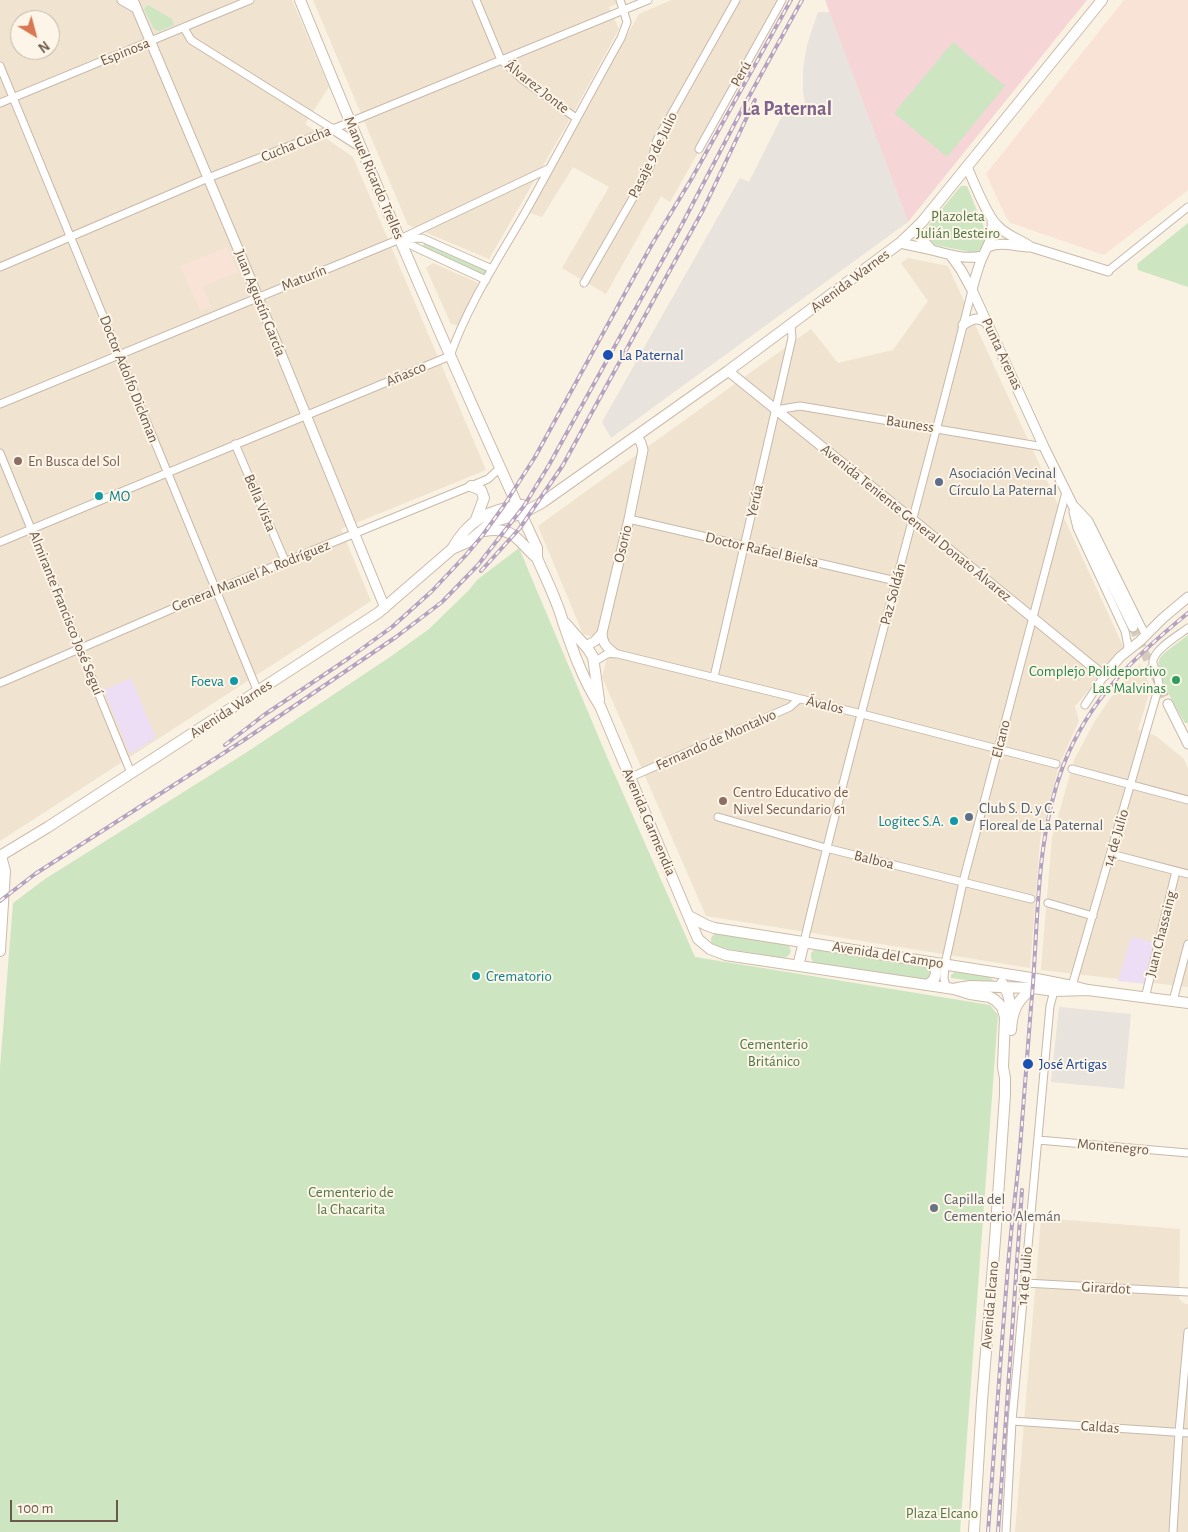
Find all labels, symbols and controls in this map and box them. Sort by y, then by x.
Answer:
north arrow [10,10,60,60]
street label: Espinosa [98,34,152,70]
text: N [35,38,52,55]
street label: Álvarez Jonte [501,56,573,118]
street label: Perú [727,58,755,90]
district label: La Paternal [742,97,832,121]
street label: Pasaje 9 de Julio [624,109,682,201]
street label: Manuel Ricardo Trelles [340,114,408,242]
street label: Cucha Cucha [258,122,334,166]
park label: Plazoleta Julián Besteiro [916,207,1000,242]
street label: Avenida Warnes [807,245,893,317]
street label: Juan Agustín García [230,247,290,359]
street label: Maturín [279,261,329,295]
street label: Doctor Adolfo Dickman [95,313,163,445]
street label: Punta Arenas [977,315,1027,393]
place label: La Paternal [619,346,684,364]
marker: La Paternal [601,348,615,362]
street label: Añasco [383,358,429,390]
street label: Bauness [885,411,935,437]
street label: Avenida Teniente General Donato Álvarez [817,440,1015,606]
place label: En Busca del Sol [28,452,120,470]
marker: En Busca del Sol [12,455,24,467]
place label: Asociación Vecinal Círculo La Paternal [949,464,1057,499]
street label: Bella Vista [240,471,280,535]
marker: Asociación Vecinal Círculo La Paternal [933,476,945,488]
street label: Yerúa [742,483,768,519]
place label: MO [109,487,130,505]
marker: MO [93,490,105,502]
street label: Osorio [610,523,636,565]
street label: Almirante Francisco José Seguí [25,528,107,698]
street label: Doctor Rafael Bielsa [703,528,821,572]
street label: General Manuel A. Rodríguez [169,536,333,616]
street label: Paz Soldán [876,561,910,627]
place label: Complejo Polideportivo Las Malvinas [1029,662,1166,697]
place label: Foeva [191,672,224,690]
marker: Complejo Polideportivo Las Malvinas [1170,674,1182,686]
marker: Foeva [228,675,240,687]
street label: Avenida Warnes [187,676,275,742]
street label: Ávalos [804,692,846,718]
street label: Fernando de Montalvo [653,705,779,775]
street label: Elcano [988,718,1014,760]
street label: Avenida Garmendia [618,765,680,879]
place label: Centro Educativo de Nivel Secundario 61 [733,783,848,818]
marker: Centro Educativo de Nivel Secundario 61 [717,795,729,807]
place label: Club S. D. y C. Floreal de La Paternal [979,799,1103,834]
street label: 14 de Julio [1099,807,1133,869]
marker: Club S. D. y C. Floreal de La Paternal [963,811,975,823]
place label: Logitec S.A. [878,812,944,830]
marker: Logitec S.A. [948,815,960,827]
street label: Balboa [852,846,896,874]
street label: Juan Chassaing [1142,889,1180,979]
street label: Avenida del Campo [831,937,945,973]
place label: Crematorio [486,967,552,985]
marker: Crematorio [470,970,482,982]
park label: Cementerio Británico [740,1035,808,1070]
place label: José Artigas [1039,1055,1107,1073]
marker: José Artigas [1021,1057,1035,1071]
street label: Montenegro [1076,1135,1150,1159]
park label: Cementerio de la Chacarita [308,1183,394,1218]
place label: Capilla del Cementerio Alemán [944,1190,1061,1225]
marker: Capilla del Cementerio Alemán [928,1202,940,1214]
street label: 14 de Julio [1013,1246,1037,1306]
street label: Avenida Elcano [977,1260,1003,1350]
street label: Girardot [1081,1278,1131,1298]
street label: Caldas [1080,1417,1120,1437]
scale bar [12,1490,120,1522]
text: 100 m [18,1501,53,1516]
park label: Plaza Elcano [906,1504,978,1522]

